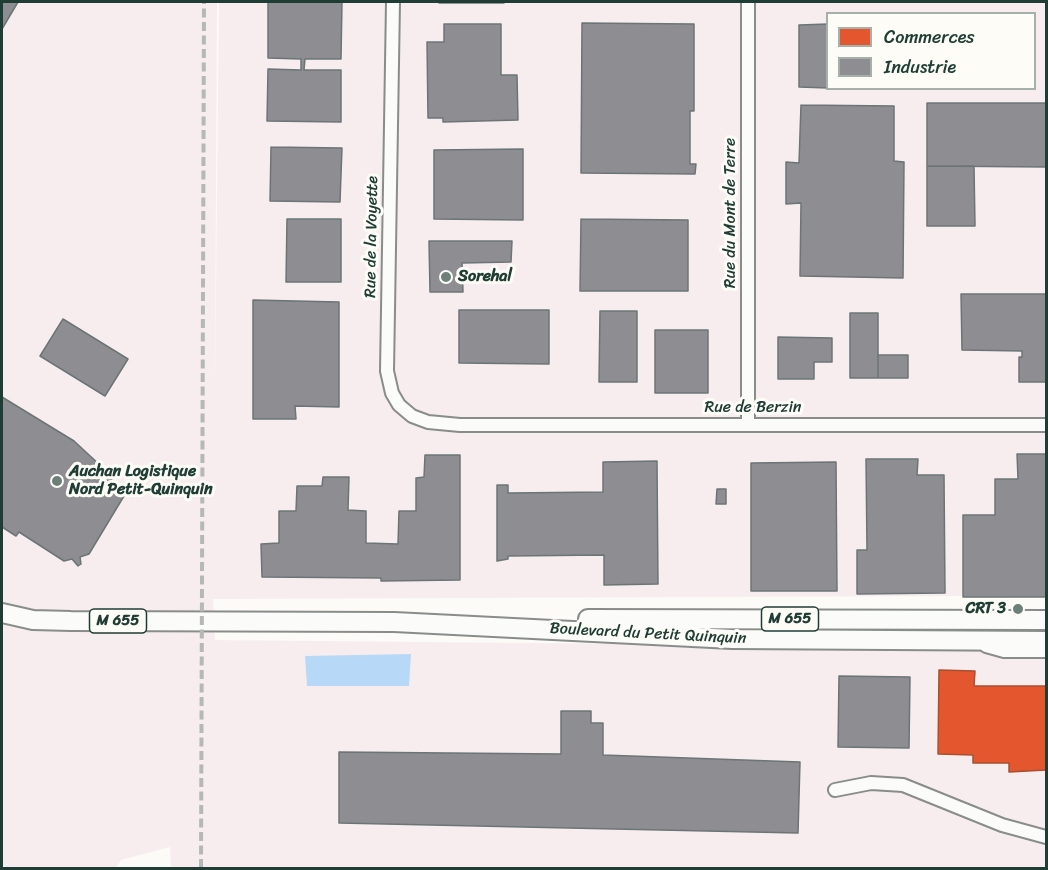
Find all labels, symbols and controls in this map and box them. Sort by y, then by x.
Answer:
legend [826,12,1036,90]
text: Commerces [884,21,975,53]
text: Industrie [884,51,956,83]
street label: Rue du Mont de Terre [721,138,741,288]
street label: Rue de la Voyette [361,176,383,298]
place label: Sorehal [458,267,512,287]
marker: Sorehal [439,270,453,284]
street label: Rue de Berzin [704,398,802,418]
place label: Auchan Logistique Nord Petit-Quinquin [69,462,213,500]
marker: Auchan Logistique Nord Petit-Quinquin [50,474,64,488]
place label: CRT 3 [965,599,1006,619]
marker: CRT 3 [1011,602,1025,616]
road number: M 655 [762,607,818,631]
road number: M 655 [90,609,146,633]
street label: Boulevard du Petit Quinquin [549,619,747,649]

